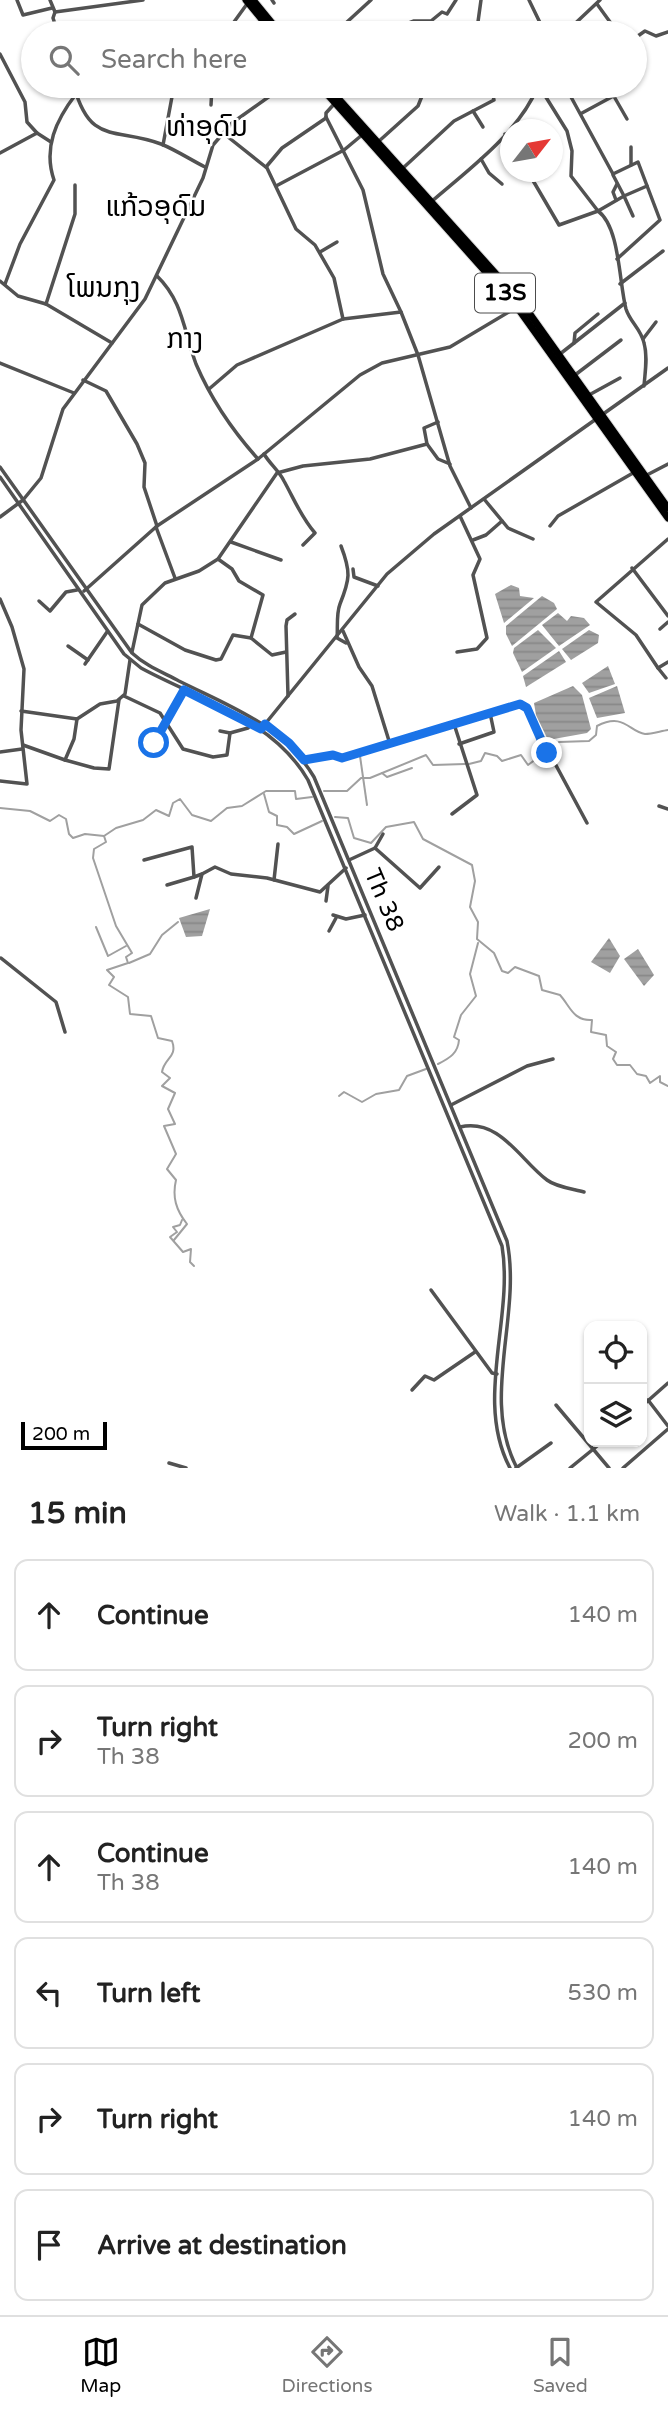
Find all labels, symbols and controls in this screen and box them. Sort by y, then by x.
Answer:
search box [21,21,647,98]
icon: search [45,41,83,79]
text: Search here [101,44,247,75]
district label: ທ່າອຸດົມ [166,110,248,144]
north arrow [500,119,563,182]
district label: ແກ້ວອຸດົມ [106,190,206,224]
district label: ໂພນກຸງ [66,271,141,305]
road number: 13S [475,274,535,312]
district label: ກາງ [167,322,203,356]
route start [138,727,169,758]
route end [531,737,562,768]
street label: Th 38 [358,864,410,936]
map controls [584,1321,647,1447]
button: locate [584,1321,647,1384]
button: layers [584,1384,647,1447]
scale bar [21,1419,107,1451]
text: 200 m [32,1423,90,1445]
text: 15 min [28,1495,127,1532]
text: Walk · 1.1 km [494,1500,640,1528]
icon: ahead [30,1596,68,1634]
text: Continue [97,1600,209,1631]
text: 140 m [568,1601,638,1629]
text: Turn right [97,1712,218,1743]
icon: right [30,1722,68,1760]
text: 200 m [568,1727,638,1755]
text: Th 38 [97,1743,160,1771]
text: Continue [97,1838,209,1869]
icon: ahead [30,1848,68,1886]
text: 140 m [568,1853,638,1881]
text: Th 38 [97,1869,160,1897]
icon: left [30,1974,68,2012]
text: Turn left [97,1978,200,2009]
text: 530 m [568,1979,638,2007]
icon: right [30,2100,68,2138]
text: Turn right [97,2104,218,2135]
text: 140 m [568,2105,638,2133]
icon: arrive [30,2226,68,2264]
text: Arrive at destination [97,2230,347,2261]
tab: Map [80,2333,121,2397]
tab: Directions [282,2333,373,2397]
tab: Saved [533,2333,588,2397]

